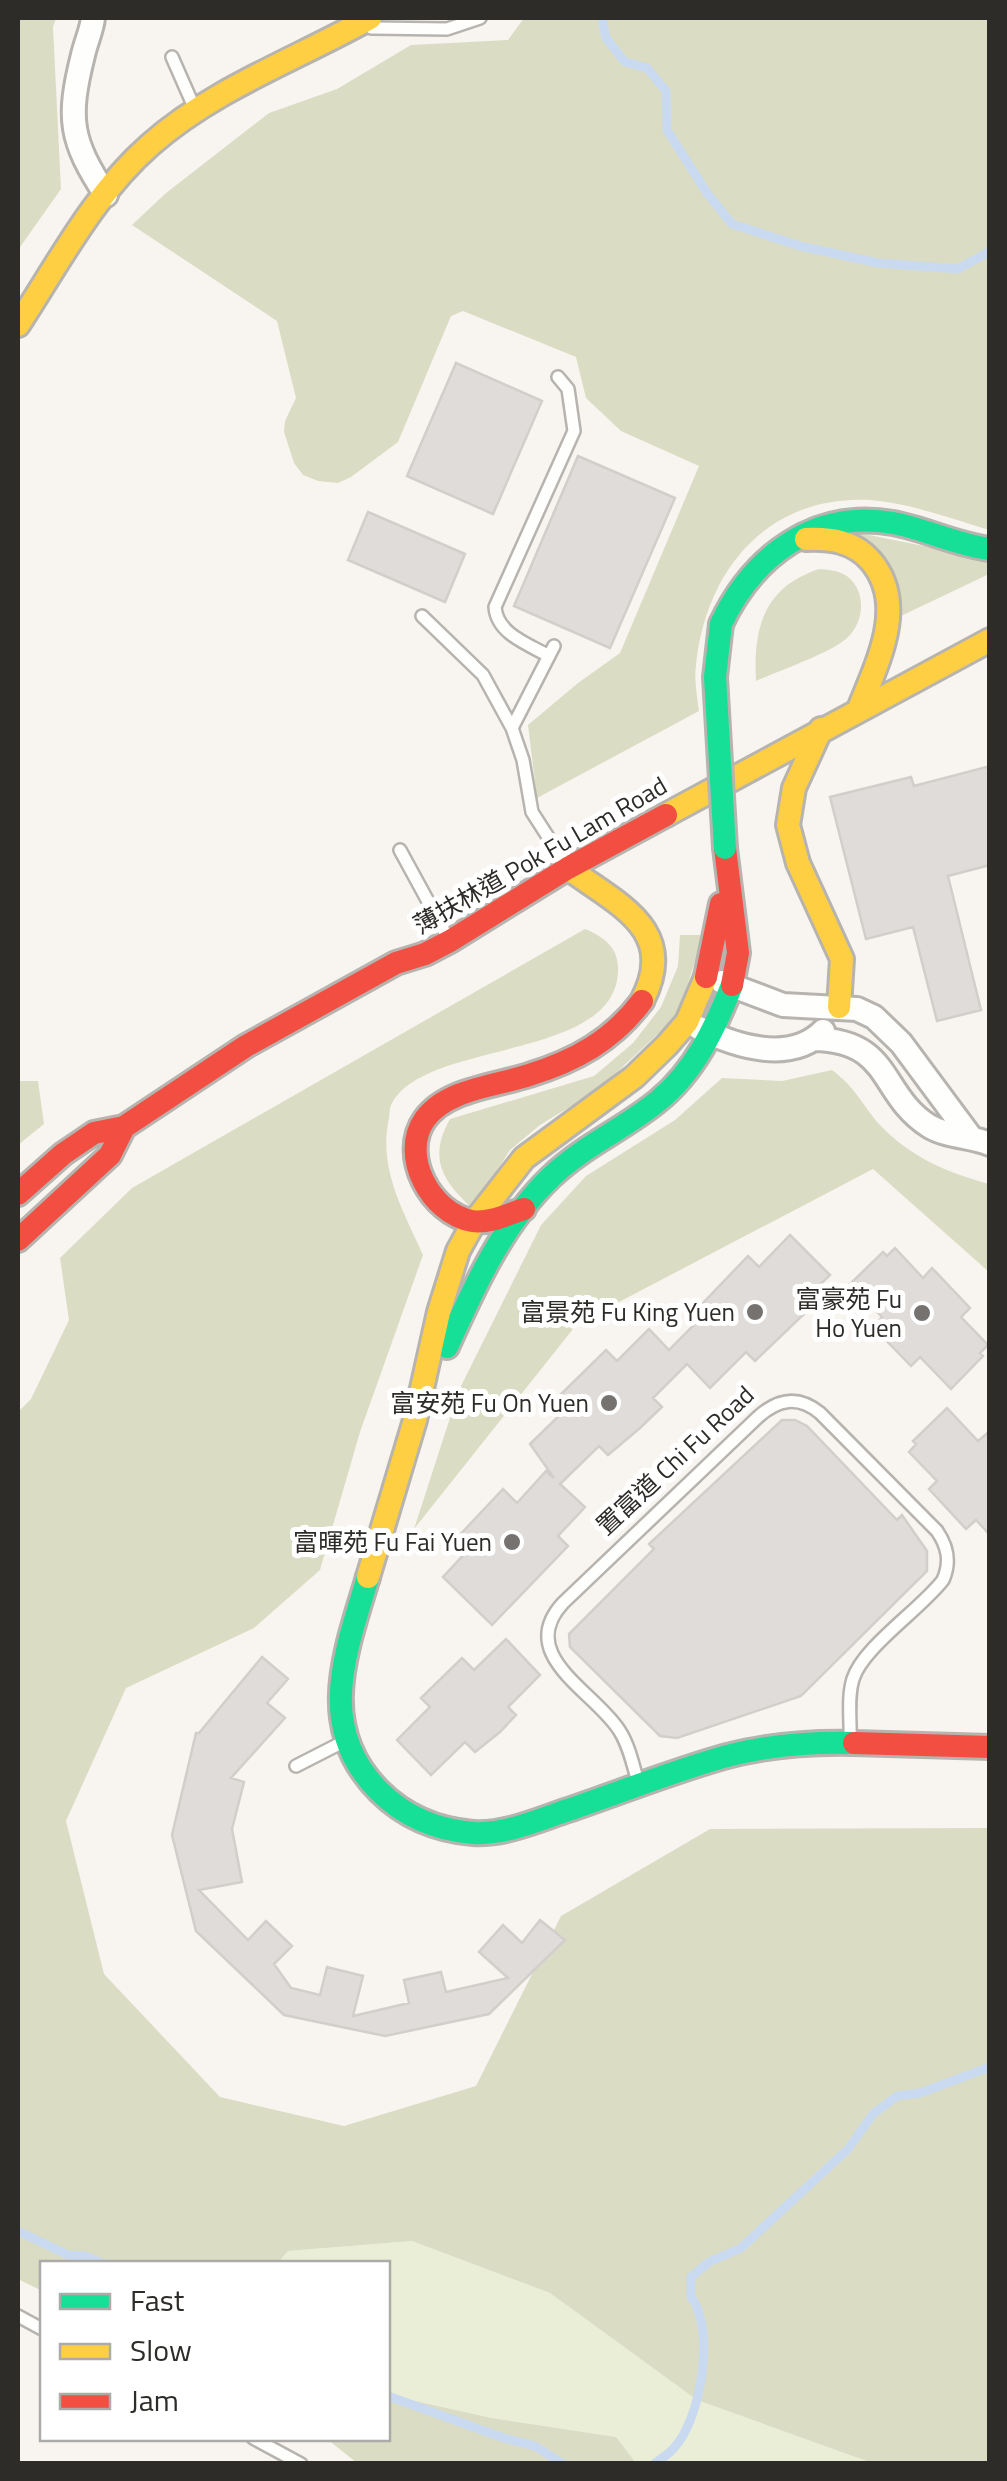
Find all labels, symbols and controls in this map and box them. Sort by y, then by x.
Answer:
street label: 薄扶林道 Pok Fu Lam Road [406,767,674,943]
place label: 富豪苑 Fu Ho Yuen [796,1280,902,1347]
place label: 富景苑 Fu King Yuen [520,1293,735,1331]
marker: 富景苑 Fu King Yuen [744,1301,766,1323]
marker: 富豪苑 Fu Ho Yuen [911,1302,933,1324]
street label: 置富道 Chi Fu Road [587,1377,763,1543]
place label: 富安苑 Fu On Yuen [390,1384,589,1422]
marker: 富安苑 Fu On Yuen [598,1392,620,1414]
place label: 富暉苑 Fu Fai Yuen [293,1523,492,1561]
marker: 富暉苑 Fu Fai Yuen [501,1531,523,1553]
legend [40,2261,390,2441]
text: Fast [130,2277,185,2323]
text: Slow [130,2327,192,2373]
text: Jam [130,2377,179,2423]

